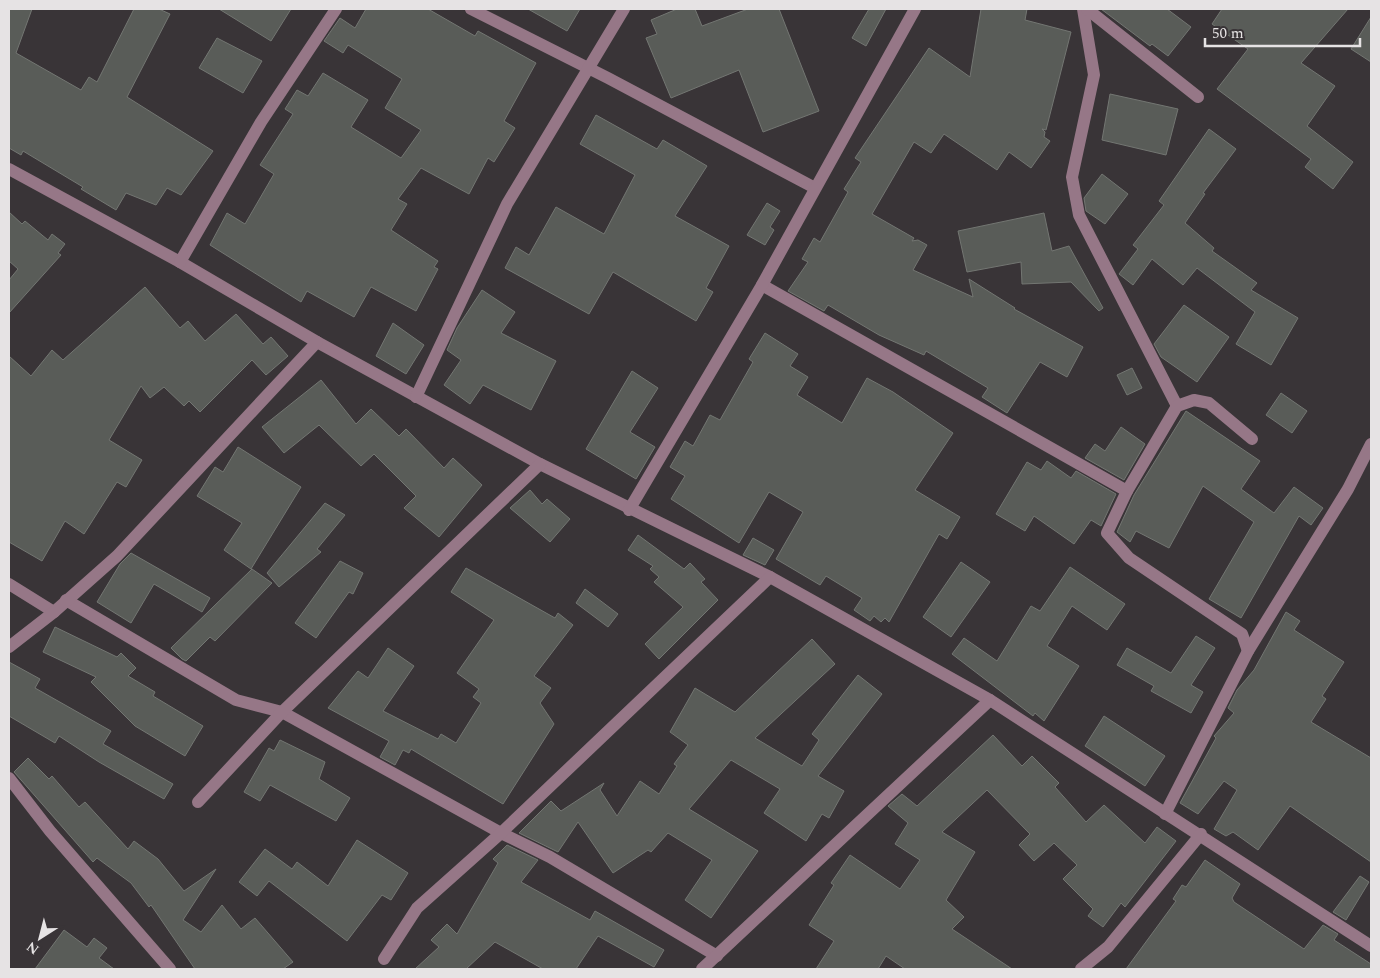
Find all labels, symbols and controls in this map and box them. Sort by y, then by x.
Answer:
scale bar [1205,15,1360,47]
text: 50 m [1212,22,1244,45]
north arrow [15,913,65,963]
text: N [22,936,43,960]

